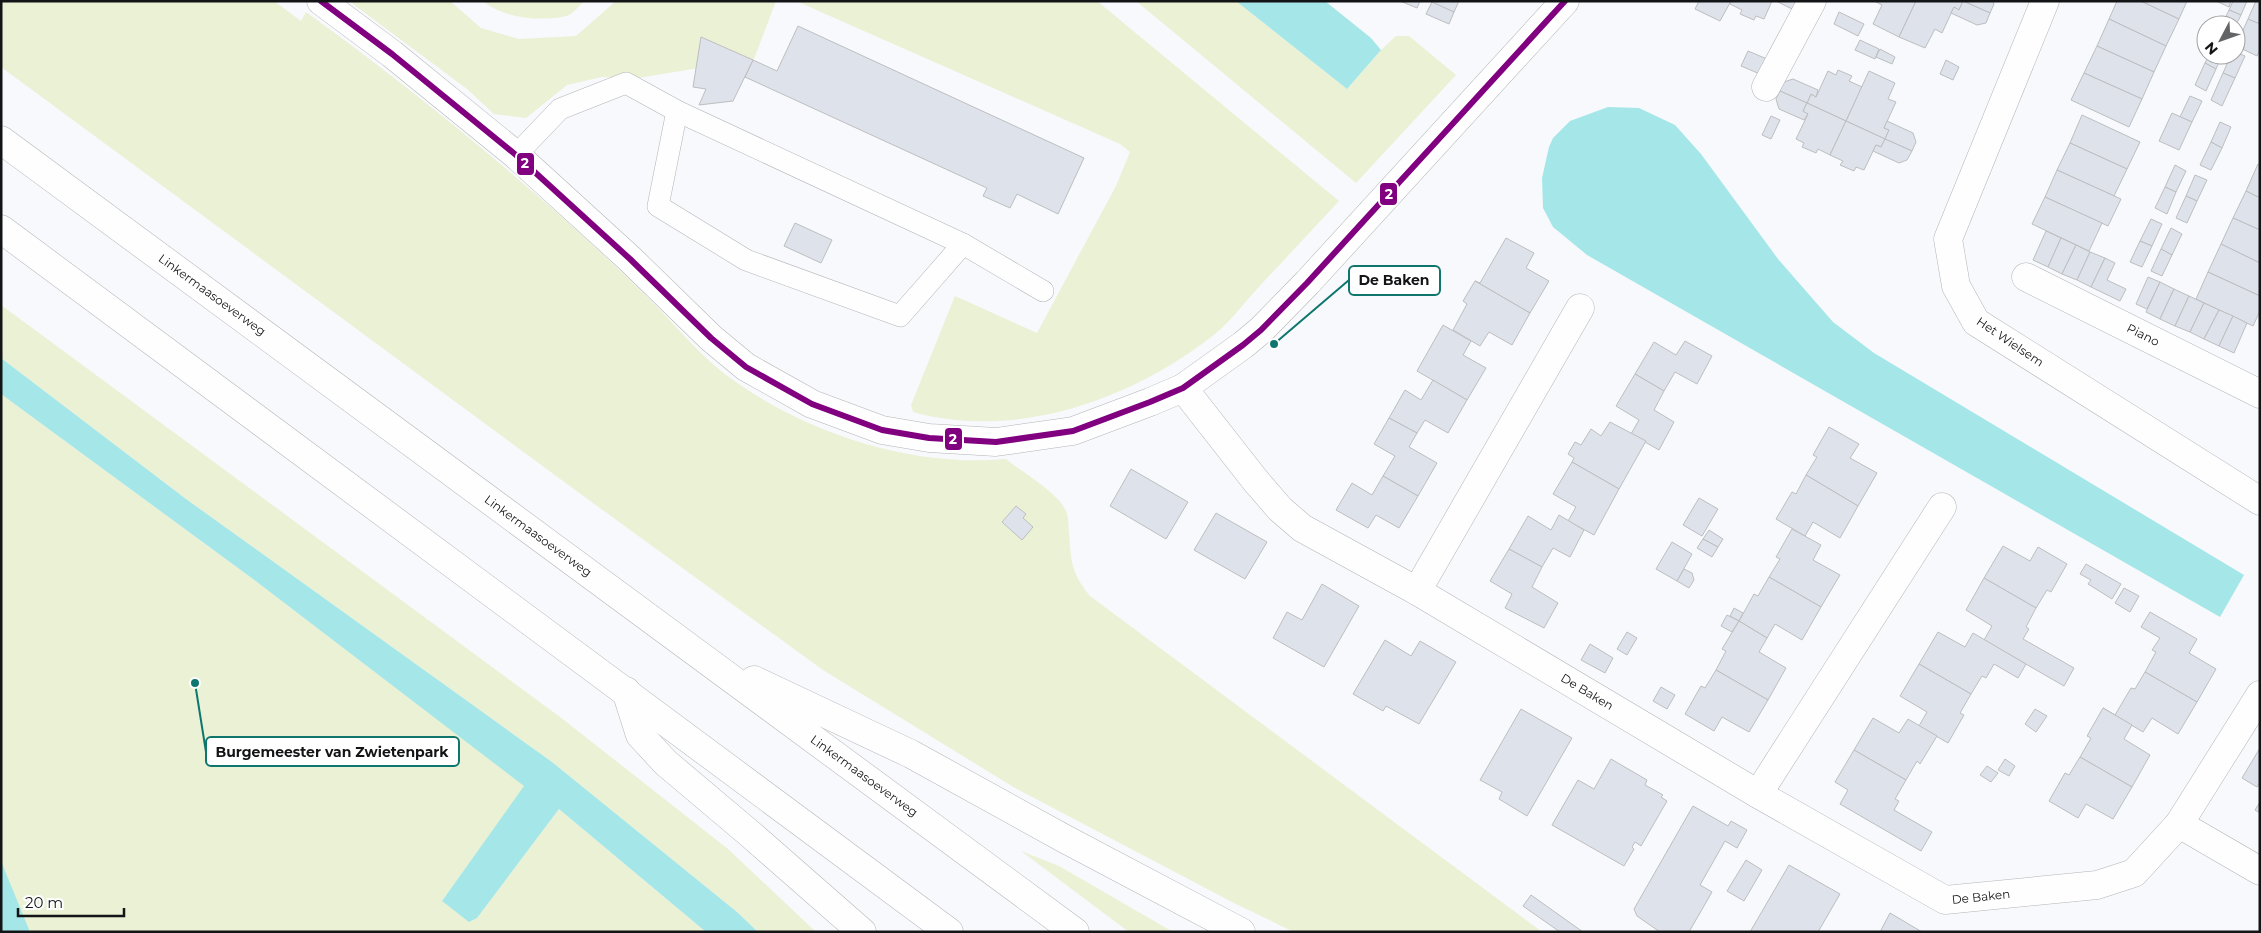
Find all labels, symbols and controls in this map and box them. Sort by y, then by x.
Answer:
north arrow [2196,15,2246,65]
text: N [2201,38,2222,59]
line badge: 2 [516,152,535,176]
text: 2 [521,154,529,172]
line badge: 2 [1379,182,1398,206]
text: 2 [1385,185,1393,203]
street label: Linkermaasoeverweg [156,251,269,339]
callout: De Baken [1349,266,1440,295]
text: De Baken [1358,271,1430,289]
street label: Het Wielsem [1974,314,2047,370]
street label: Piano [2124,320,2162,349]
line badge: 2 [944,427,963,451]
text: 2 [949,430,957,448]
street label: Linkermaasoeverweg [482,492,595,580]
street label: De Baken [1558,670,1616,713]
street label: Linkermaasoeverweg [808,732,921,820]
callout: Burgemeester van Zwietenpark [206,737,459,766]
text: Burgemeester van Zwietenpark [216,743,449,761]
scale bar [18,886,124,918]
street label: De Baken [1951,886,2011,907]
text: 20 m [25,893,63,912]

